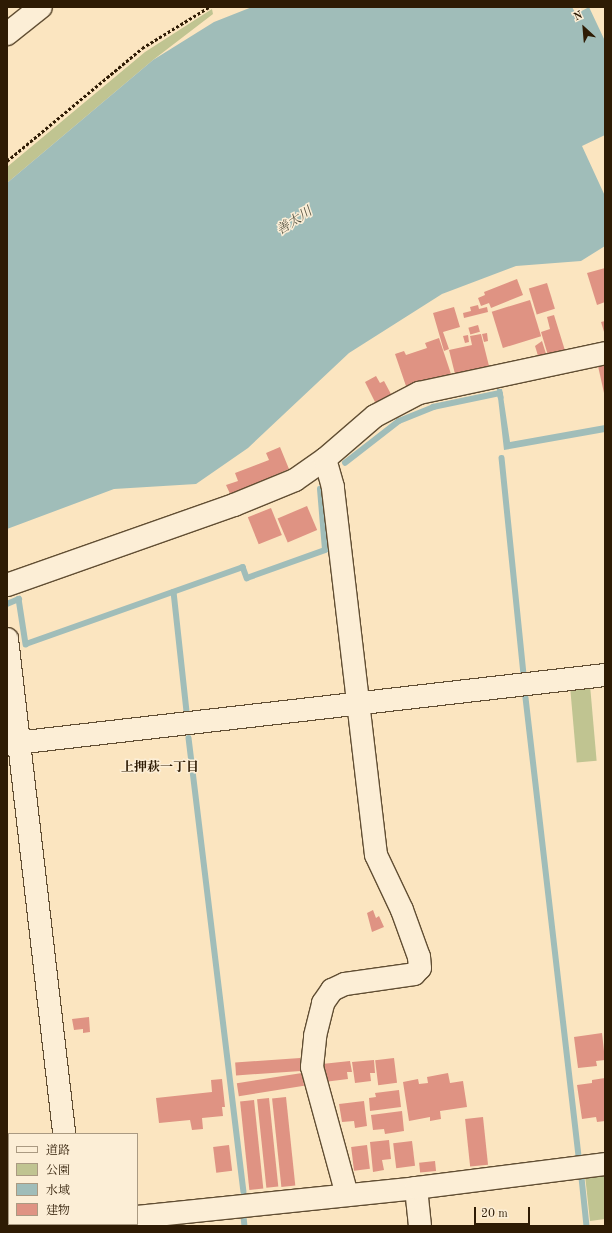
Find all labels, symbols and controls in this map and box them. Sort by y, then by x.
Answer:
north arrow [564,8,604,48]
text: N [572,10,585,24]
water label: 善太川 [274,205,316,239]
district label: 上押萩一丁目 [121,760,199,776]
legend [8,1133,138,1225]
text: 道路 [46,1145,70,1157]
text: 公園 [46,1165,70,1177]
text: 水域 [46,1185,70,1197]
scale bar [476,1199,532,1225]
text: 建物 [46,1205,70,1217]
text: 20 m [481,1208,508,1220]

